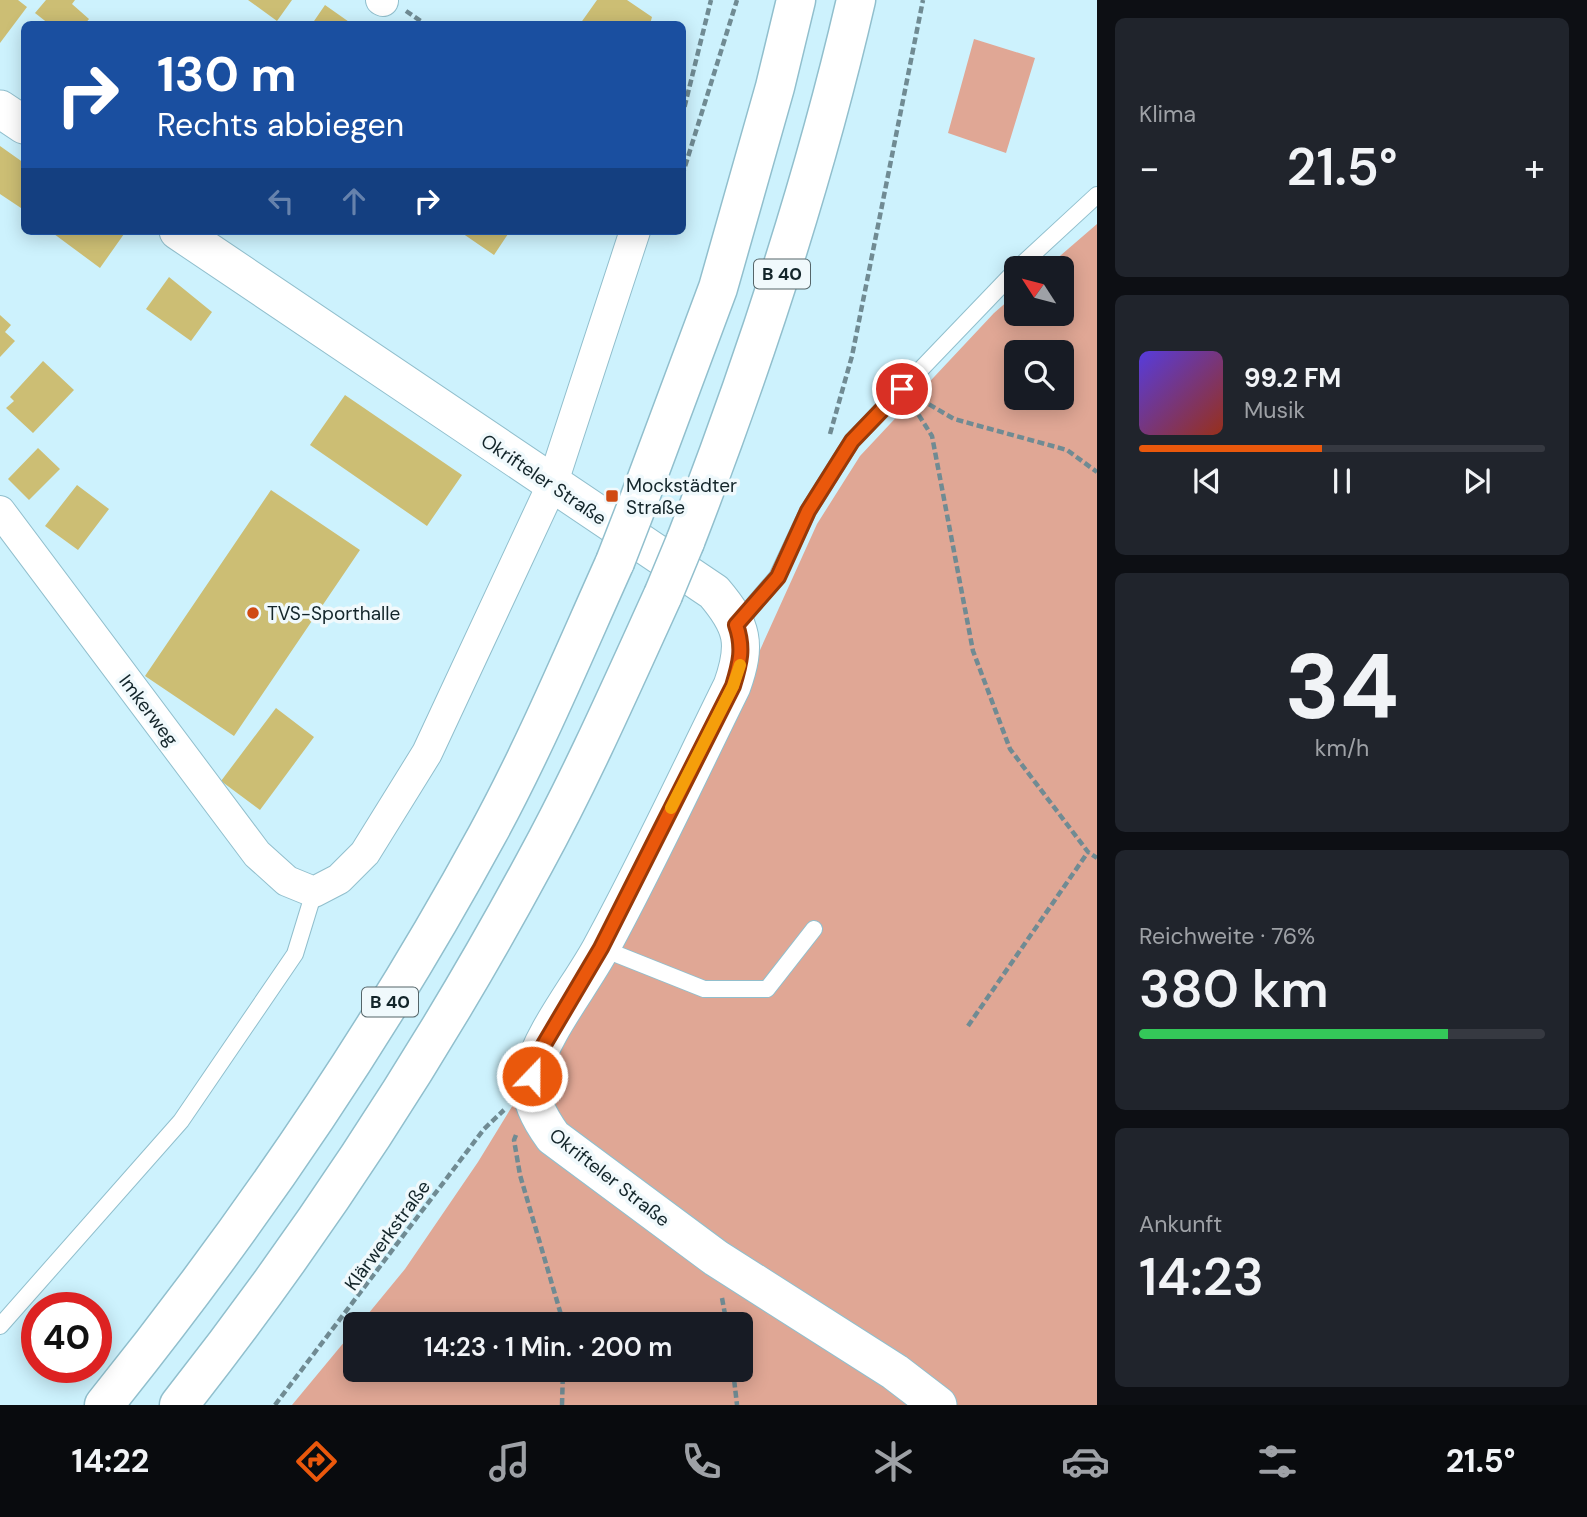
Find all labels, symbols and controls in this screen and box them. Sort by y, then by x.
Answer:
text: 130 m [157,42,297,106]
icon: right [42,49,133,140]
text: Klima [1139,99,1196,129]
text: Rechts abbiegen [157,104,404,146]
text: 21.5° [1286,133,1398,201]
text: − [1139,143,1160,193]
text: + [1524,143,1545,193]
icon: left [262,182,300,220]
icon: ahead [335,182,373,220]
icon: right [408,182,446,220]
north arrow [1004,256,1074,326]
map controls [1004,256,1074,410]
road number: B 40 [754,260,810,288]
button: search [1004,340,1074,410]
pin [872,359,932,419]
text: 99.2 FM [1244,361,1341,395]
icon: arrive [883,370,921,408]
text: Musik [1244,395,1305,425]
street label: Okrifteler Straße [476,428,611,531]
icon: previous [1188,462,1226,500]
icon: pause [1323,462,1361,500]
icon: next [1458,462,1496,500]
place label: Mockstädter Straße [626,473,737,520]
marker: Mockstädter Straße [604,488,620,504]
place label: TVS-Sporthalle [267,601,400,626]
marker: TVS-Sporthalle [245,605,261,621]
text: 34 [1285,628,1399,746]
street label: Imkerweg [113,669,184,752]
text: km/h [1315,733,1369,763]
text: Reichweite · 76% [1139,921,1315,951]
text: 380 km [1139,955,1329,1023]
road number: B 40 [362,987,418,1016]
position arrow [495,1039,569,1113]
street label: Okrifteler Straße [544,1122,675,1232]
street label: Klärwerkstraße [339,1175,436,1296]
text: Ankunft [1139,1209,1222,1239]
text: 14:23 [1139,1243,1264,1311]
speed limit sign: 40 [21,1292,112,1383]
text: 14:23 · 1 Min. · 200 m [424,1330,672,1364]
icon: directions [292,1437,341,1486]
icon: music [485,1437,534,1486]
icon: phone [677,1437,726,1486]
icon: climate [869,1437,918,1486]
icon: car [1061,1437,1110,1486]
icon: filters [1253,1437,1302,1486]
text: 14:22 [72,1440,149,1482]
text: 21.5° [1446,1440,1515,1482]

